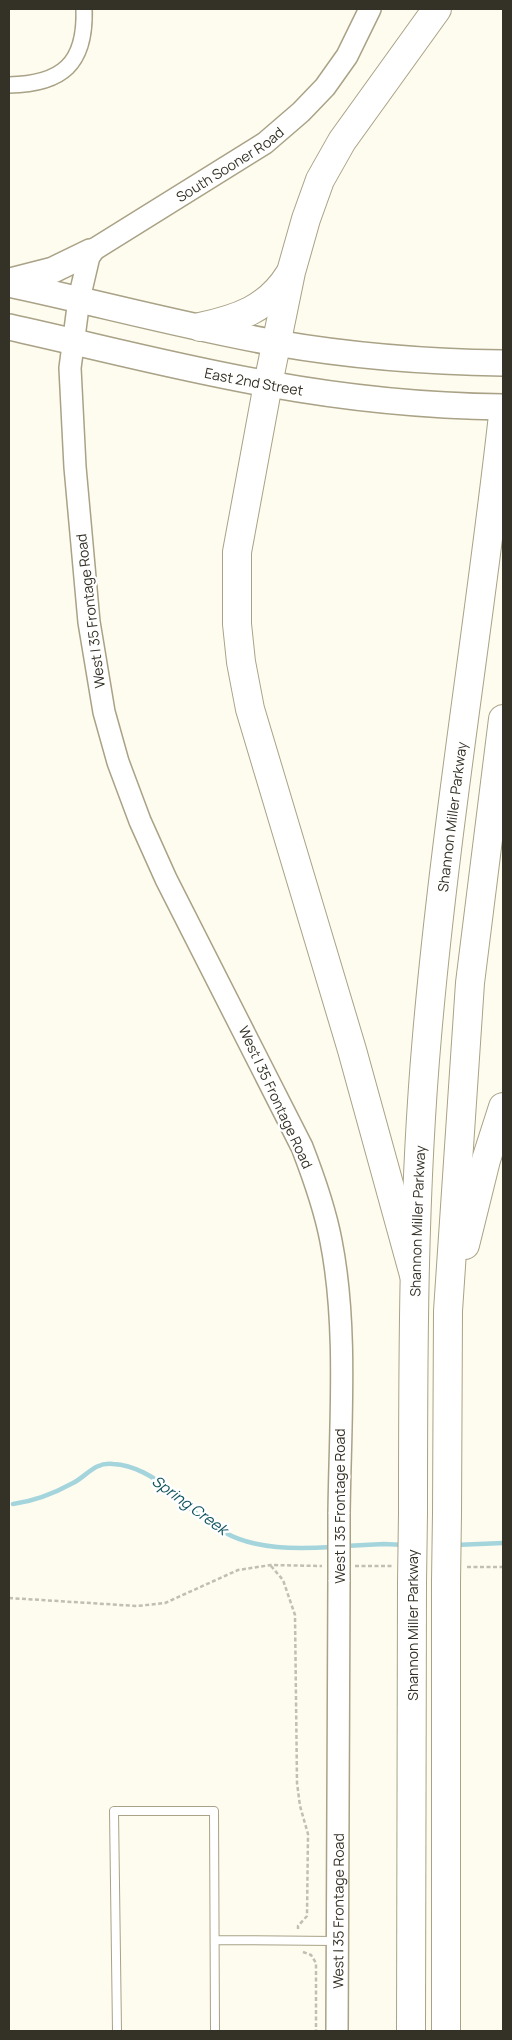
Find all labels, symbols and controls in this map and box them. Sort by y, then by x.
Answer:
street label: South Sooner Road [172,122,287,206]
street label: East 2nd Street [203,362,305,399]
street label: West I 35 Frontage Road [71,533,109,689]
street label: Shannon Miller Parkway [432,740,470,893]
street label: West I 35 Frontage Road [235,1023,317,1171]
street label: Shannon Miller Parkway [405,1144,429,1297]
street label: West I 35 Frontage Road [330,1428,349,1584]
water label: Spring Creek [148,1470,234,1541]
street label: Shannon Miller Parkway [403,1549,422,1701]
street label: West I 35 Frontage Road [328,1833,347,1989]

